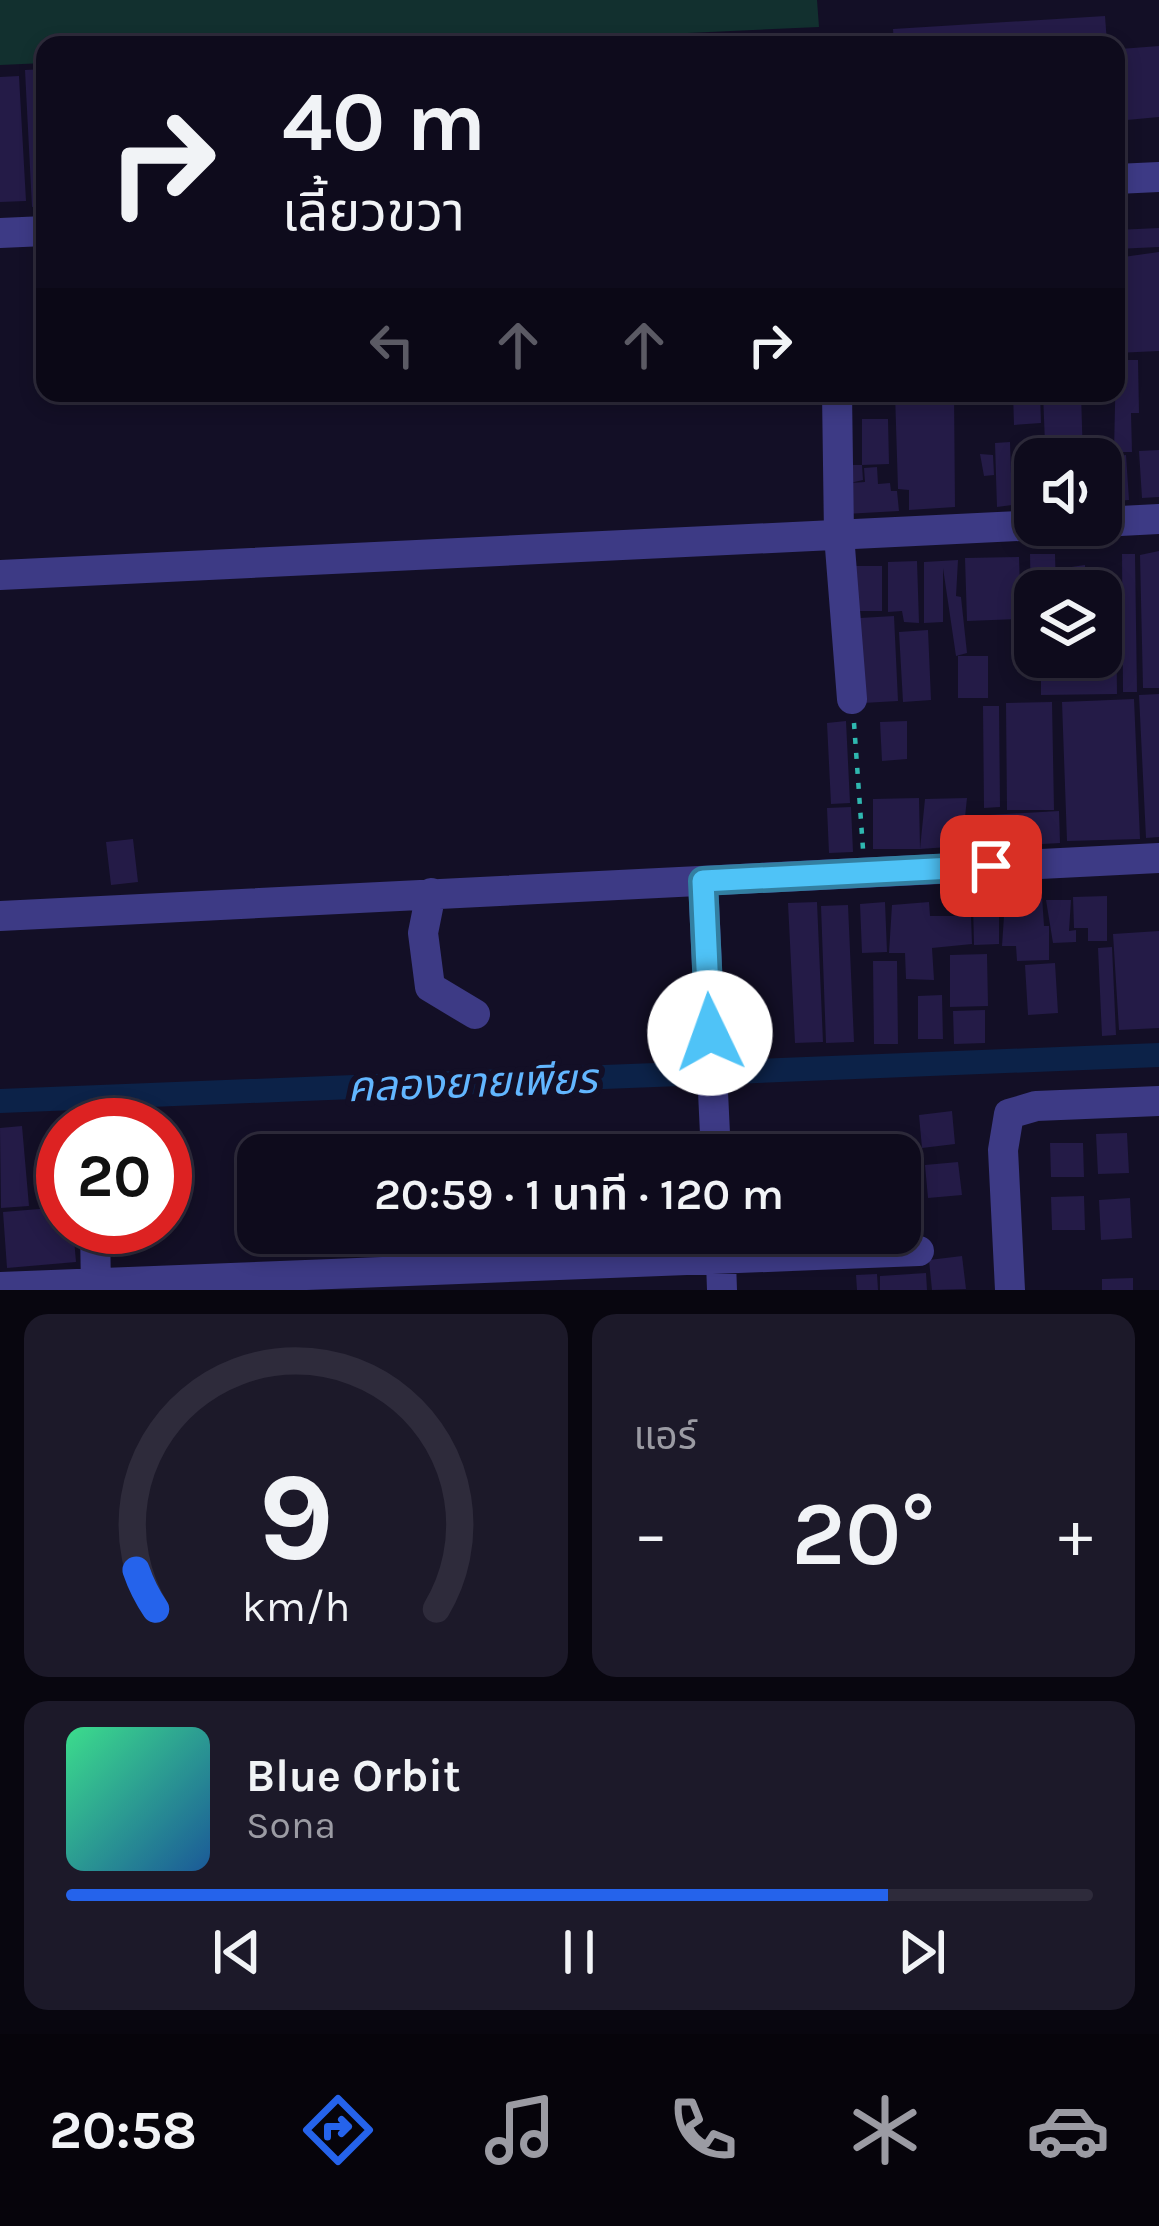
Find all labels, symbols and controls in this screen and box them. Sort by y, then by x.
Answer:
text: 40 m [282,73,486,171]
icon: right [84,84,240,240]
text: เลี้ยวขวา [282,180,465,244]
icon: left [359,312,425,378]
icon: ahead [485,312,551,378]
icon: ahead [611,312,677,378]
icon: right [737,312,803,378]
map controls [1014,438,1122,678]
button: sound [1014,438,1122,546]
button: layers [1014,570,1122,678]
pin [940,815,1042,917]
icon: arrive [958,833,1024,899]
position arrow [647,970,773,1096]
water label: คลองยายเพียร [346,1054,601,1112]
speed limit sign: 20 [36,1098,192,1254]
text: 20:59 · 1 นาที · 120 m [374,1168,784,1220]
text: แอร์ [634,1413,697,1459]
text: 9 [258,1444,334,1589]
text: 20° [791,1481,935,1587]
text: − [634,1495,668,1573]
text: + [1058,1495,1093,1573]
text: km/h [241,1581,350,1631]
text: Blue Orbit [246,1750,461,1802]
text: Sona [246,1802,336,1848]
icon: previous [204,1919,270,1985]
icon: pause [546,1919,612,1985]
icon: next [889,1919,955,1985]
icon: directions [296,2088,380,2172]
icon: music [478,2088,562,2172]
icon: phone [661,2088,745,2172]
icon: climate [843,2088,927,2172]
icon: car [1026,2088,1110,2172]
text: 20:58 [49,2098,197,2162]

